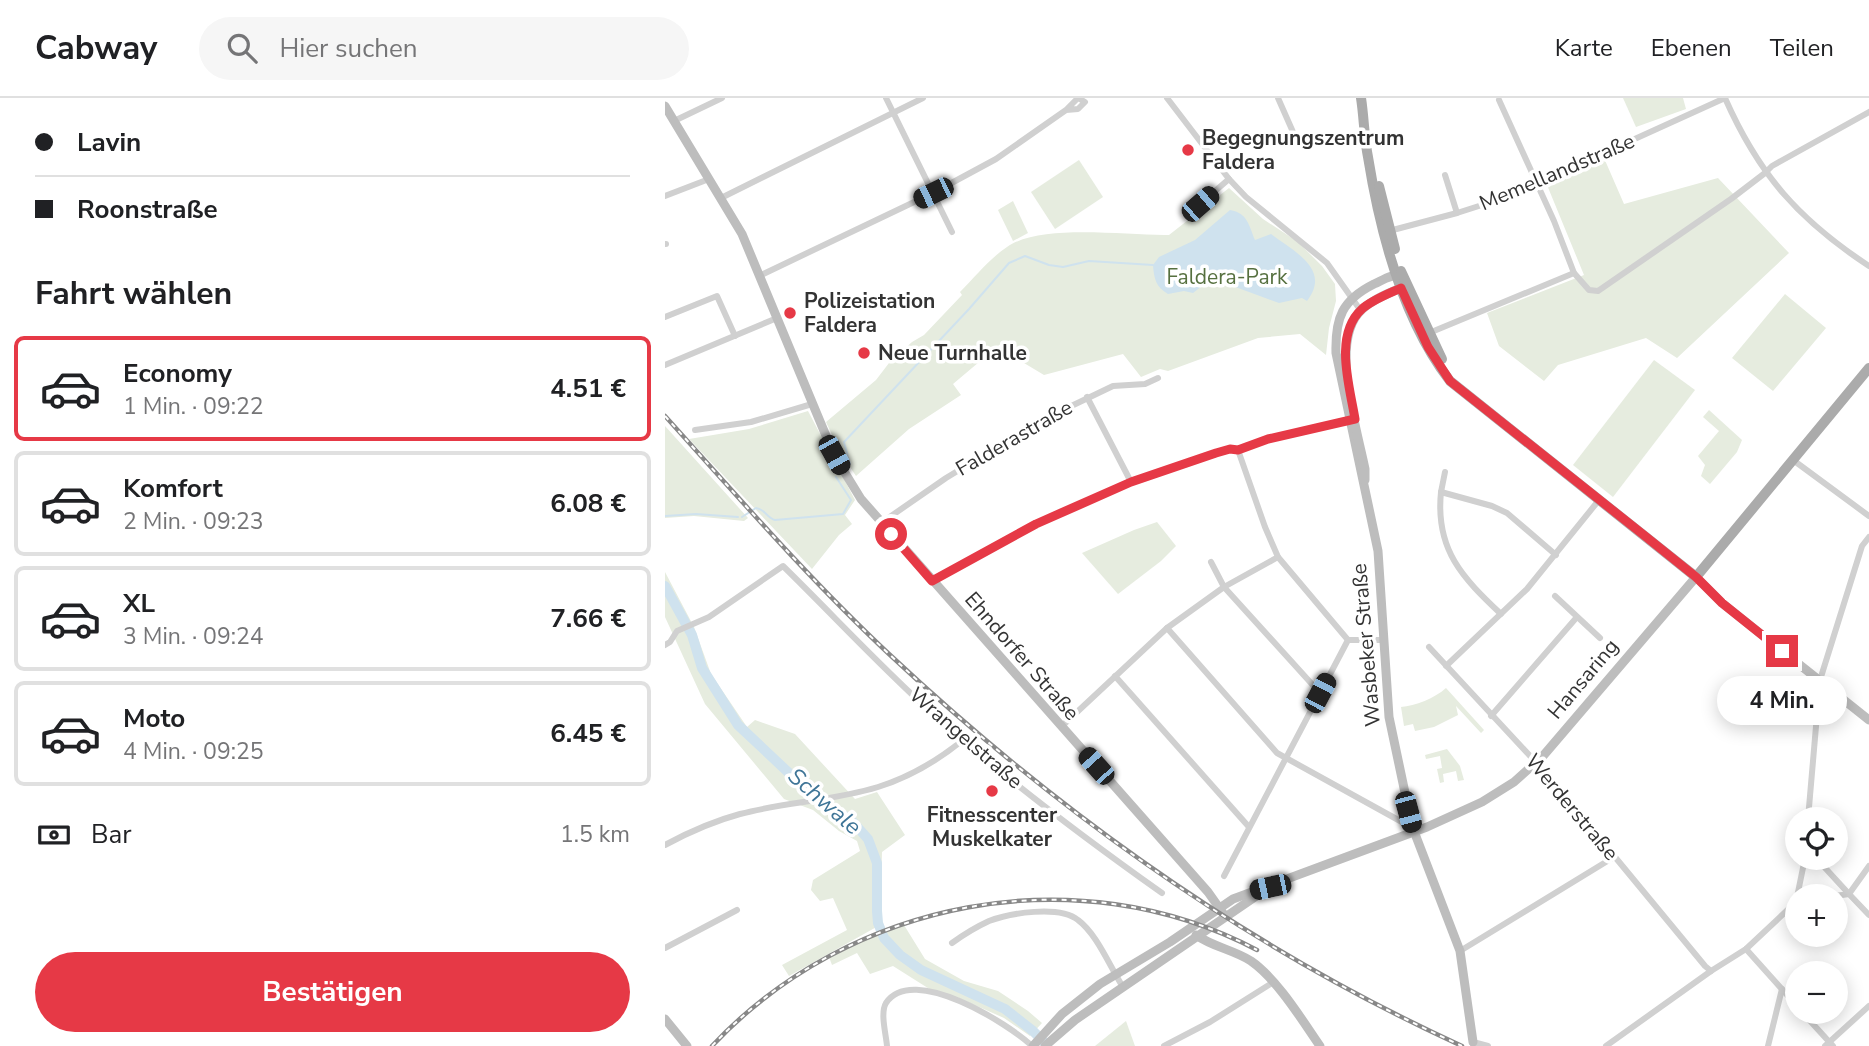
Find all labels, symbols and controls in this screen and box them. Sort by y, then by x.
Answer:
search box [199,17,689,80]
text: Cabway [35,26,157,71]
icon: search [223,29,261,67]
text: Hier suchen [279,31,418,66]
text: Karte [1555,32,1613,64]
text: Ebenen [1651,32,1732,64]
text: Teilen [1770,32,1834,64]
place label: Begegnungszentrum Faldera [1202,124,1404,176]
text: Lavin [77,125,141,160]
street label: Memellandstraße [1475,127,1639,217]
marker: Begegnungszentrum Faldera [1180,142,1196,158]
car [910,174,957,212]
car [1178,182,1223,226]
text: Roonstraße [77,192,218,227]
park label: Faldera-Park [1166,263,1288,291]
text: Fahrt wählen [35,272,232,315]
place label: Polizeistation Faldera [804,287,935,339]
marker: Polizeistation Faldera [782,305,798,321]
place label: Neue Turnhalle [878,339,1027,367]
marker: Neue Turnhalle [856,345,872,361]
text: Economy [123,356,232,391]
icon: car [39,357,102,420]
text: 4.51 € [550,371,626,406]
text: 1 Min. · 09:22 [123,391,264,422]
street label: Falderastraße [951,393,1077,483]
car [815,432,854,478]
text: Komfort [123,471,223,506]
icon: car [39,472,102,535]
text: 6.08 € [550,486,626,521]
text: 2 Min. · 09:23 [123,506,264,537]
route start [875,518,907,550]
street label: Wasbeker Straße [1345,562,1387,728]
text: XL [123,586,155,621]
street label: Ehndorfer Straße [958,586,1086,726]
icon: car [39,587,102,650]
text: 7.66 € [550,601,626,636]
text: 3 Min. · 09:24 [123,621,264,652]
street label: Hansaring [1541,633,1625,725]
route end [1766,635,1798,667]
car [1301,670,1340,716]
callout: 4 Min. [1717,676,1847,724]
street label: Wrangelstraße [903,681,1029,795]
text: 4 Min. [1750,685,1815,716]
text: Moto [123,701,185,736]
icon: car [39,702,102,765]
text: 6.45 € [550,716,626,751]
text: 4 Min. · 09:25 [123,736,264,767]
car [1075,743,1118,789]
street label: Werderstraße [1519,748,1625,866]
water label: Schwale [781,761,868,842]
marker: Fitnesscenter Muskelkater [984,783,1000,799]
car [1393,789,1424,835]
place label: Fitnesscenter Muskelkater [927,801,1058,853]
map controls [1785,807,1848,1024]
button: locate [1785,807,1848,870]
icon: cash [35,816,73,854]
text: Bar [91,817,132,852]
text: 1.5 km [560,819,630,850]
car [1248,872,1293,902]
button: + [1785,884,1848,947]
button: Bestätigen [35,952,630,1032]
button: − [1785,961,1848,1024]

